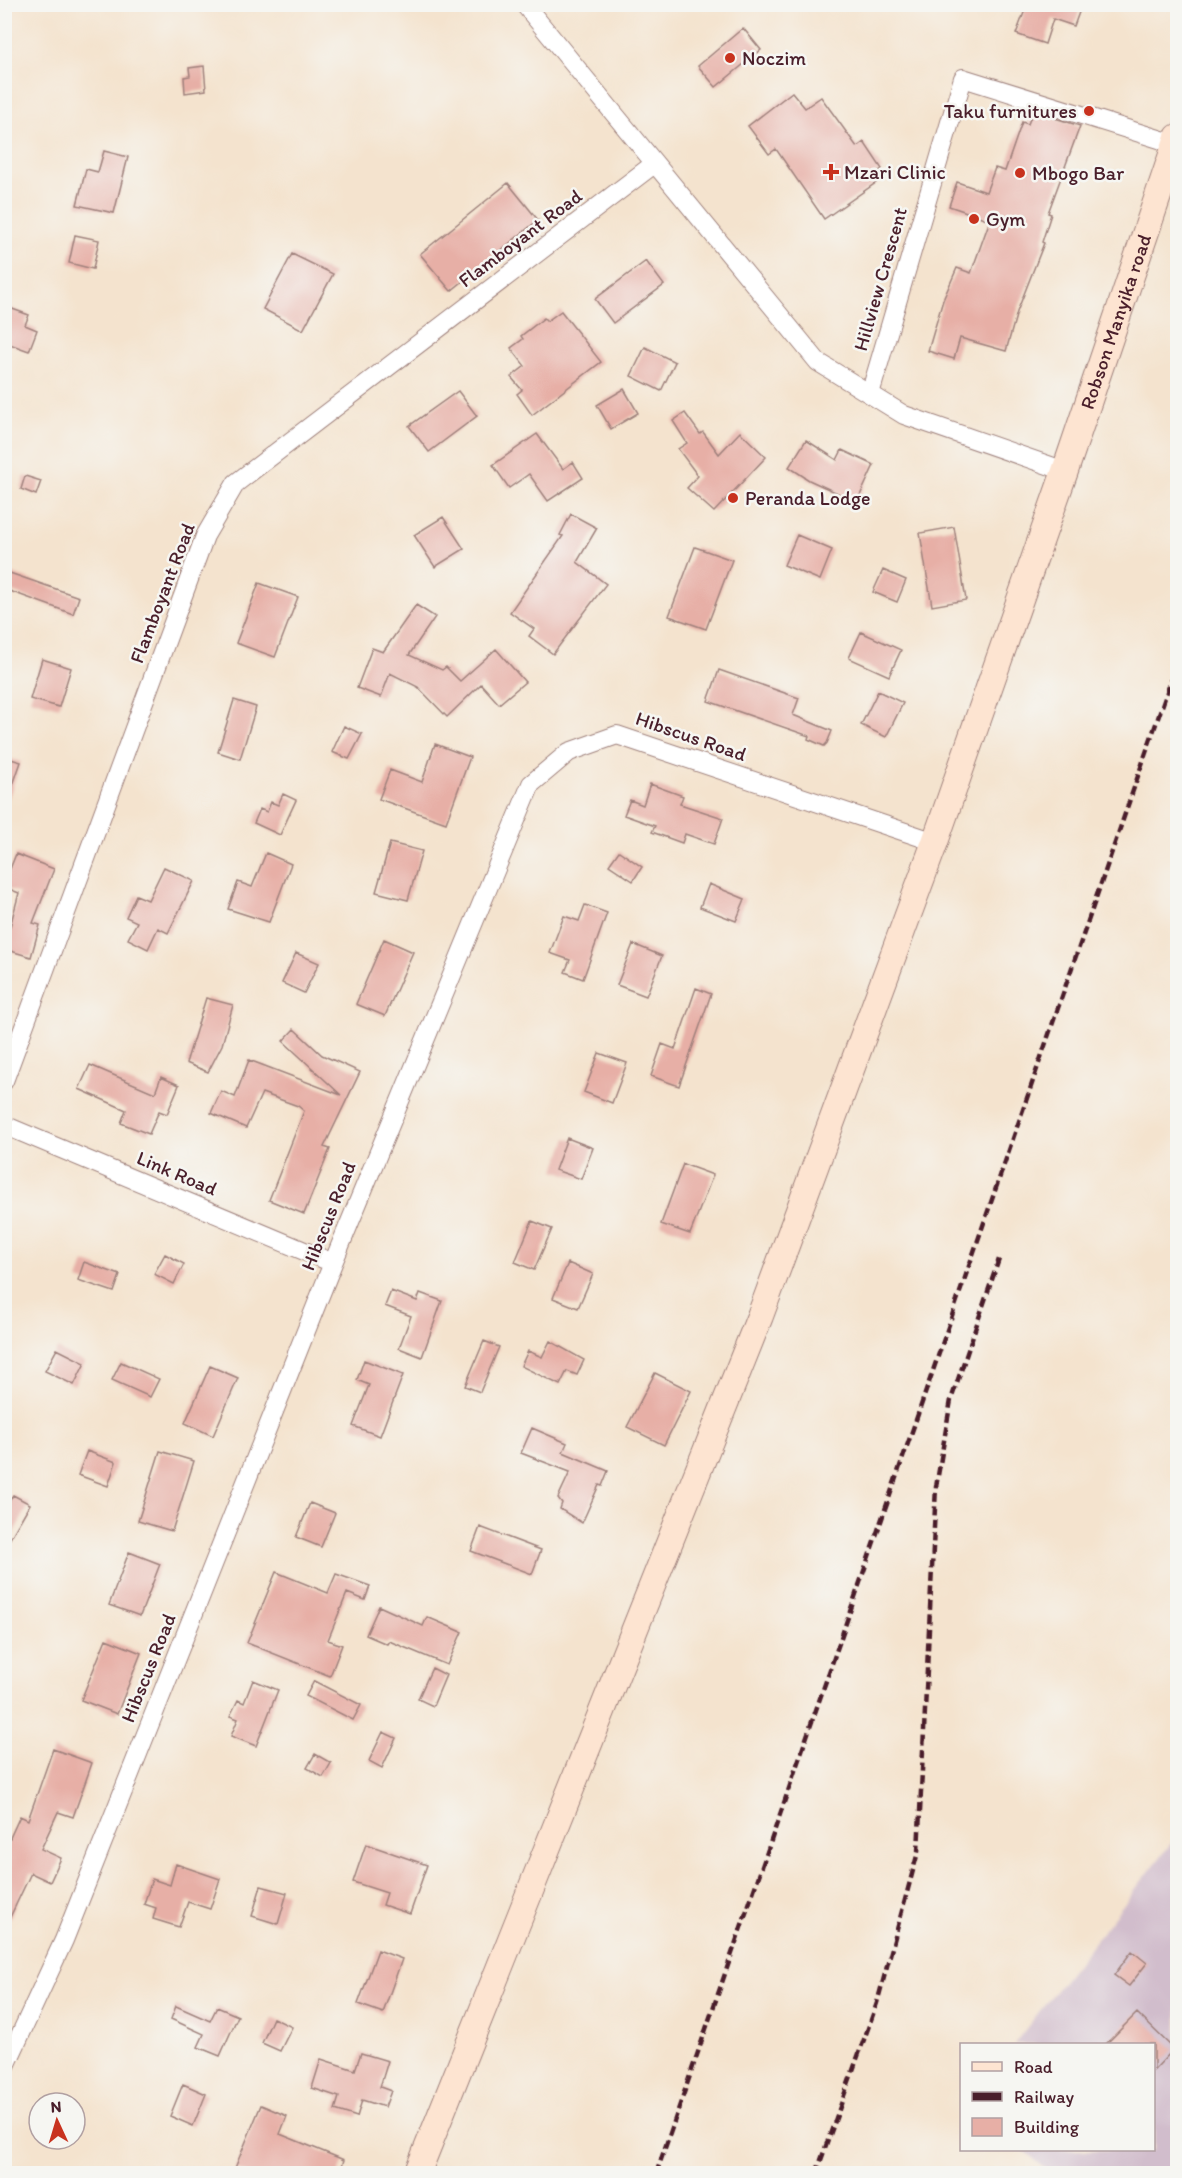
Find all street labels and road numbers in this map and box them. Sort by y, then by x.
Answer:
street label: Flamboyant Road [453,184,587,292]
street label: Hillview Crescent [848,204,912,354]
street label: Robson Manyika road [1075,231,1156,412]
street label: Flamboyant Road [124,519,200,667]
street label: Hibscus Road [633,706,750,766]
street label: Link Road [133,1145,221,1201]
street label: Hibscus Road [295,1158,361,1274]
street label: Hibscus Road [115,1610,181,1726]

